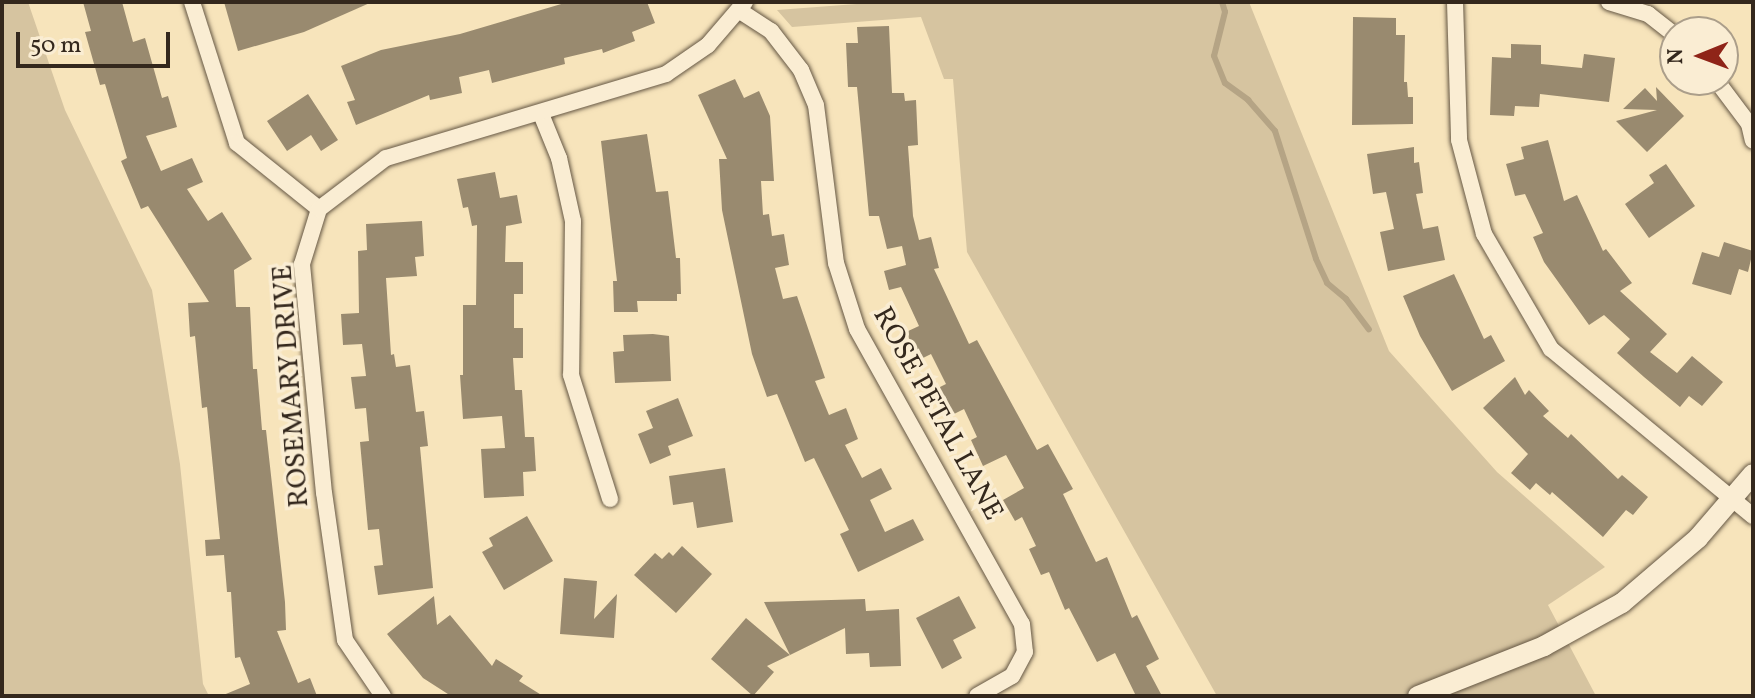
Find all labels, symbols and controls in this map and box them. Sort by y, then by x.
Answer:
scale bar [20,16,174,66]
north arrow [1659,16,1739,96]
text: 50 m [30,29,82,63]
text: N [1661,48,1692,65]
street label: ROSEMARY DRIVE [267,263,317,509]
street label: ROSE PETAL LANE [865,302,1009,526]

